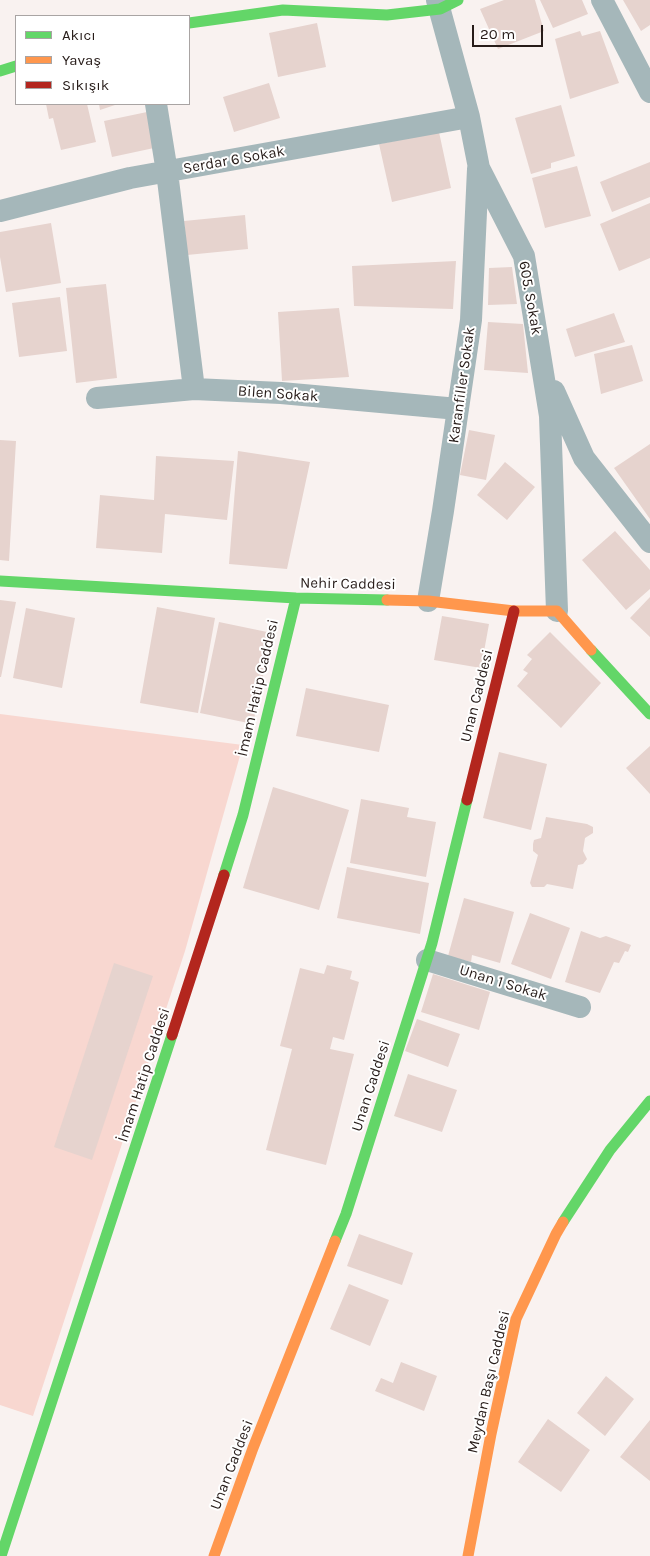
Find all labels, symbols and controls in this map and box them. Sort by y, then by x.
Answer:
legend [15,15,190,105]
scale bar [475,15,546,47]
text: 20 m [480,25,515,43]
text: Akıcı [62,26,96,44]
text: Yavaş [62,51,101,69]
text: Sıkışık [62,76,109,94]
street label: Serdar 6 Sokak [182,142,286,178]
street label: 605. Sokak [515,260,545,336]
street label: Karanfiller Sokak [445,326,479,444]
street label: Bilen Sokak [237,382,319,406]
street label: Nehir Caddesi [300,574,396,594]
street label: İmam Hatip Caddesi [233,618,283,758]
street label: Unan Caddesi [457,648,497,744]
street label: Unan 1 Sokak [457,961,549,1005]
street label: İmam Hatip Caddesi [114,1006,174,1144]
street label: Unan Caddesi [348,1038,394,1134]
street label: Meydan Başı Caddesi [464,1309,514,1455]
street label: Unan Caddesi [207,1417,257,1513]

